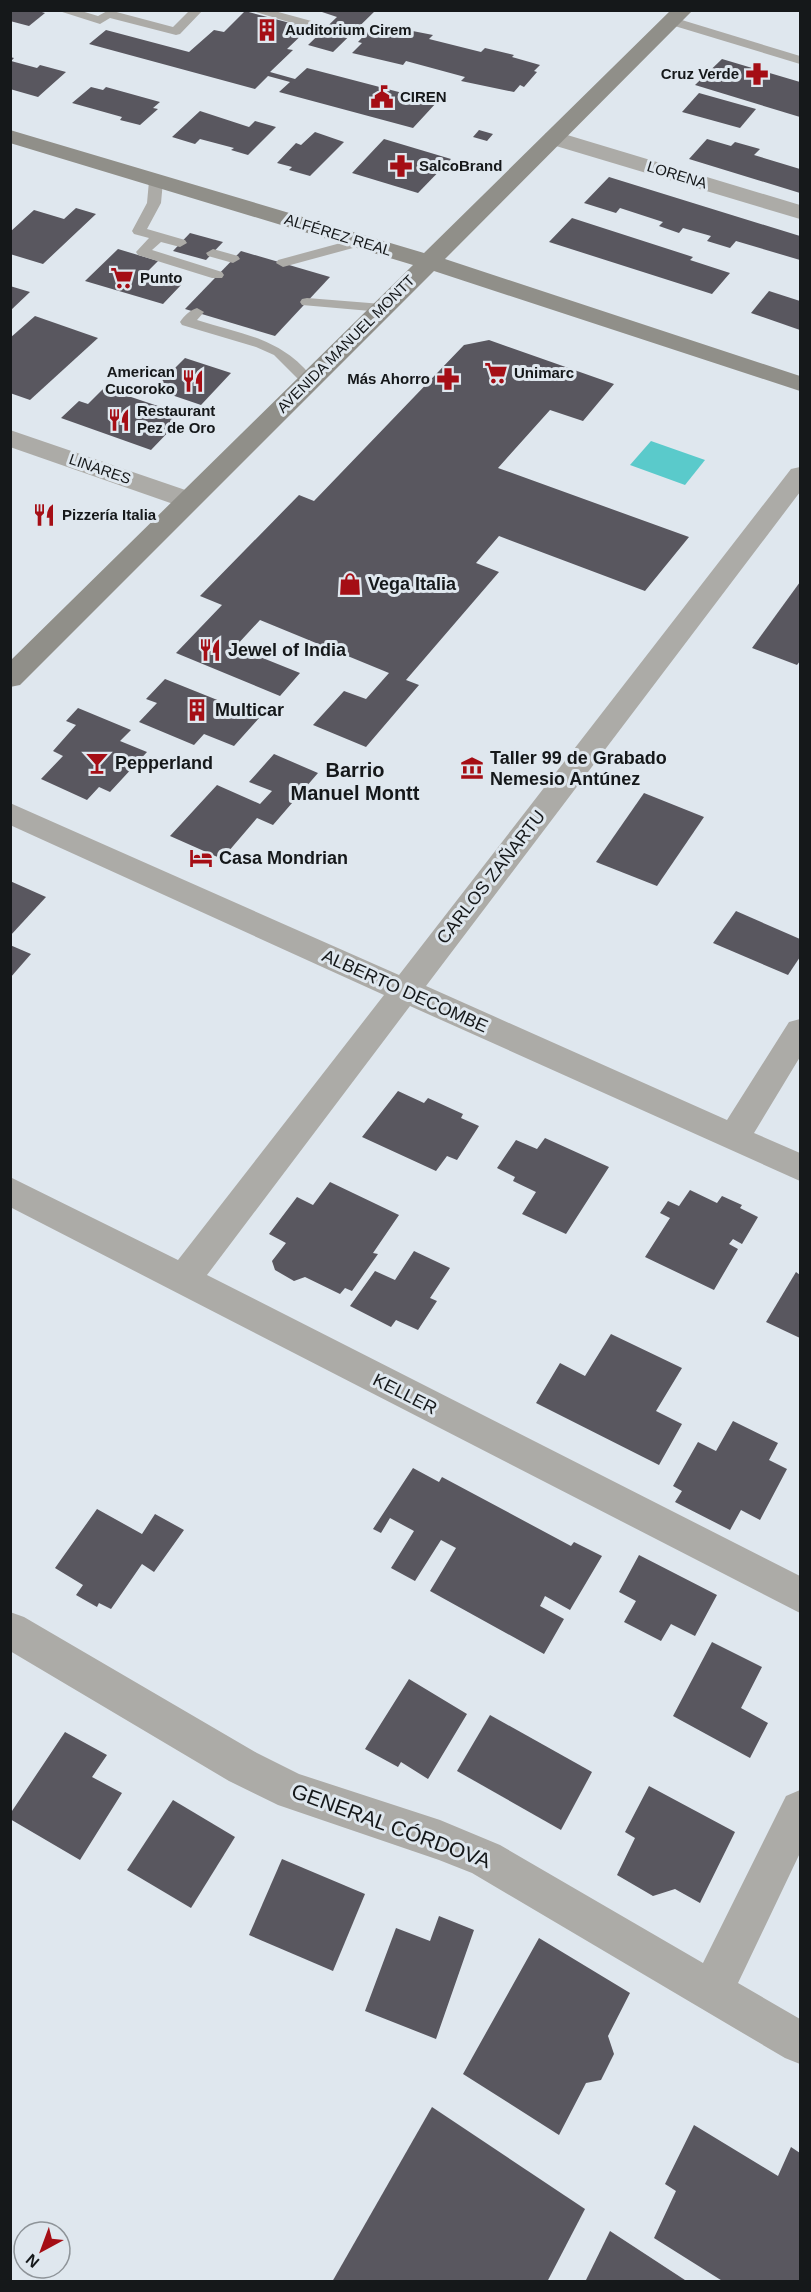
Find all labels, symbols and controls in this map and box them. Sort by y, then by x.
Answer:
building icon: Auditorium Cirem [254,17,280,43]
place label: Auditorium Cirem [285,21,412,38]
pharmacy icon: Cruz Verde [744,61,770,87]
place label: Cruz Verde [661,65,739,82]
public building icon: CIREN [369,84,395,110]
place label: CIREN [400,88,447,105]
pharmacy icon: SalcoBrand [388,153,414,179]
place label: SalcoBrand [419,157,502,174]
street label: LORENA [645,157,709,192]
street label: ALFÉREZ REAL [283,210,394,259]
supermarket icon: Punto [109,265,135,291]
place label: Punto [140,269,183,286]
street label: AVENIDA MANUEL MONTT [273,271,418,416]
supermarket icon: Unimarc [483,360,509,386]
place label: American Cucoroko [105,363,175,397]
place label: Unimarc [514,364,574,381]
pharmacy icon: Más Ahorro [435,366,461,392]
restaurant icon: American Cucoroko [180,368,206,394]
place label: Más Ahorro [347,370,430,387]
place label: Restaurant Pez de Oro [137,402,215,436]
restaurant icon: Restaurant Pez de Oro [106,407,132,433]
street label: LINARES [67,450,133,487]
restaurant icon: Pizzería Italia [31,502,57,528]
place label: Pizzería Italia [62,506,157,523]
shop icon: Vega Italia [337,571,363,597]
place label: Vega Italia [368,574,457,594]
restaurant icon: Jewel of India [197,637,223,663]
place label: Jewel of India [228,640,347,660]
building icon: Multicar [184,697,210,723]
place label: Multicar [215,700,284,720]
place label: Taller 99 de Grabado Nemesio Antúnez [490,748,667,789]
bar icon: Pepperland [84,750,110,776]
place label: Pepperland [115,753,213,773]
museum icon: Taller 99 de Grabado Nemesio Antúnez [459,755,485,781]
district label: Barrio Manuel Montt [291,759,420,804]
street label: CARLOS ZAÑARTU [432,806,549,948]
hotel icon: Casa Mondrian [188,845,214,871]
place label: Casa Mondrian [219,848,348,868]
street label: ALBERTO DECOMBE [319,945,491,1037]
street label: KELLER [370,1369,440,1419]
street label: GENERAL CÓRDOVA [289,1779,494,1872]
north arrow [12,2220,72,2280]
text: N [23,2251,42,2271]

